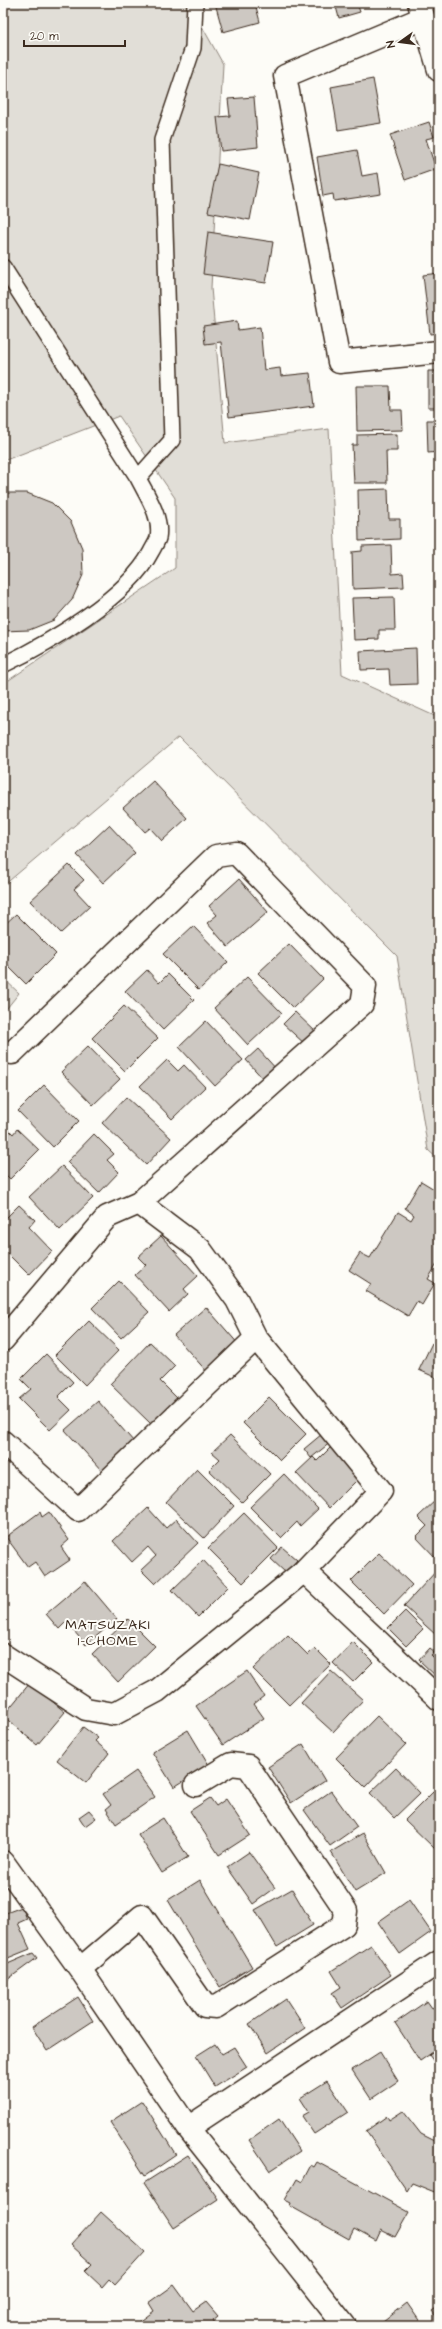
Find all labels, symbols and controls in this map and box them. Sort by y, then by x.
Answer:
scale bar [24,22,125,48]
north arrow [380,22,420,62]
text: 20 m [30,28,59,45]
text: N [383,39,399,49]
district label: MATSUZAKI 1-CHOME [65,1615,151,1651]

